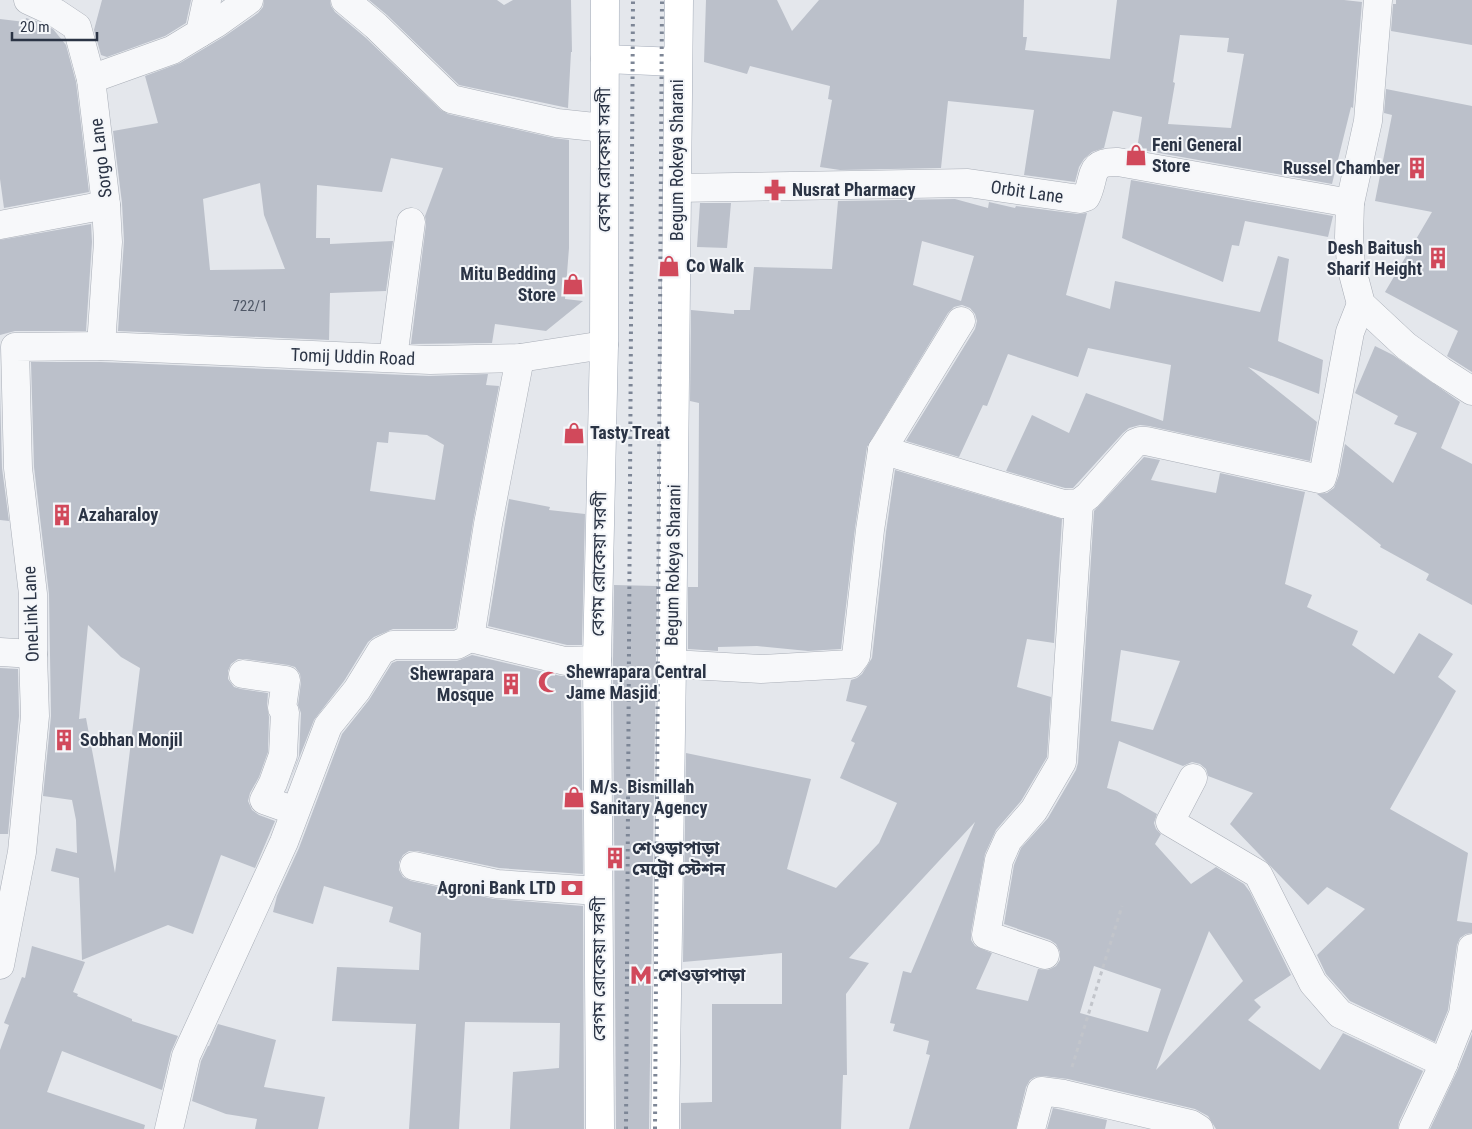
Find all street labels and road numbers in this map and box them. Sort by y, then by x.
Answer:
street label: Begum Rokeya Sharani [666,79,687,241]
street label: বেগম রোকেয়া সরণী [593,87,614,233]
street label: Sorgo Lane [85,117,116,199]
street label: Orbit Lane [989,176,1065,207]
street label: Tomij Uddin Road [290,344,416,369]
street label: Begum Rokeya Sharani [661,484,684,646]
street label: বেগম রোকেয়া সরণী [587,491,610,637]
street label: OneLink Lane [18,566,43,662]
street label: বেগম রোকেয়া সরণী [588,896,609,1042]

